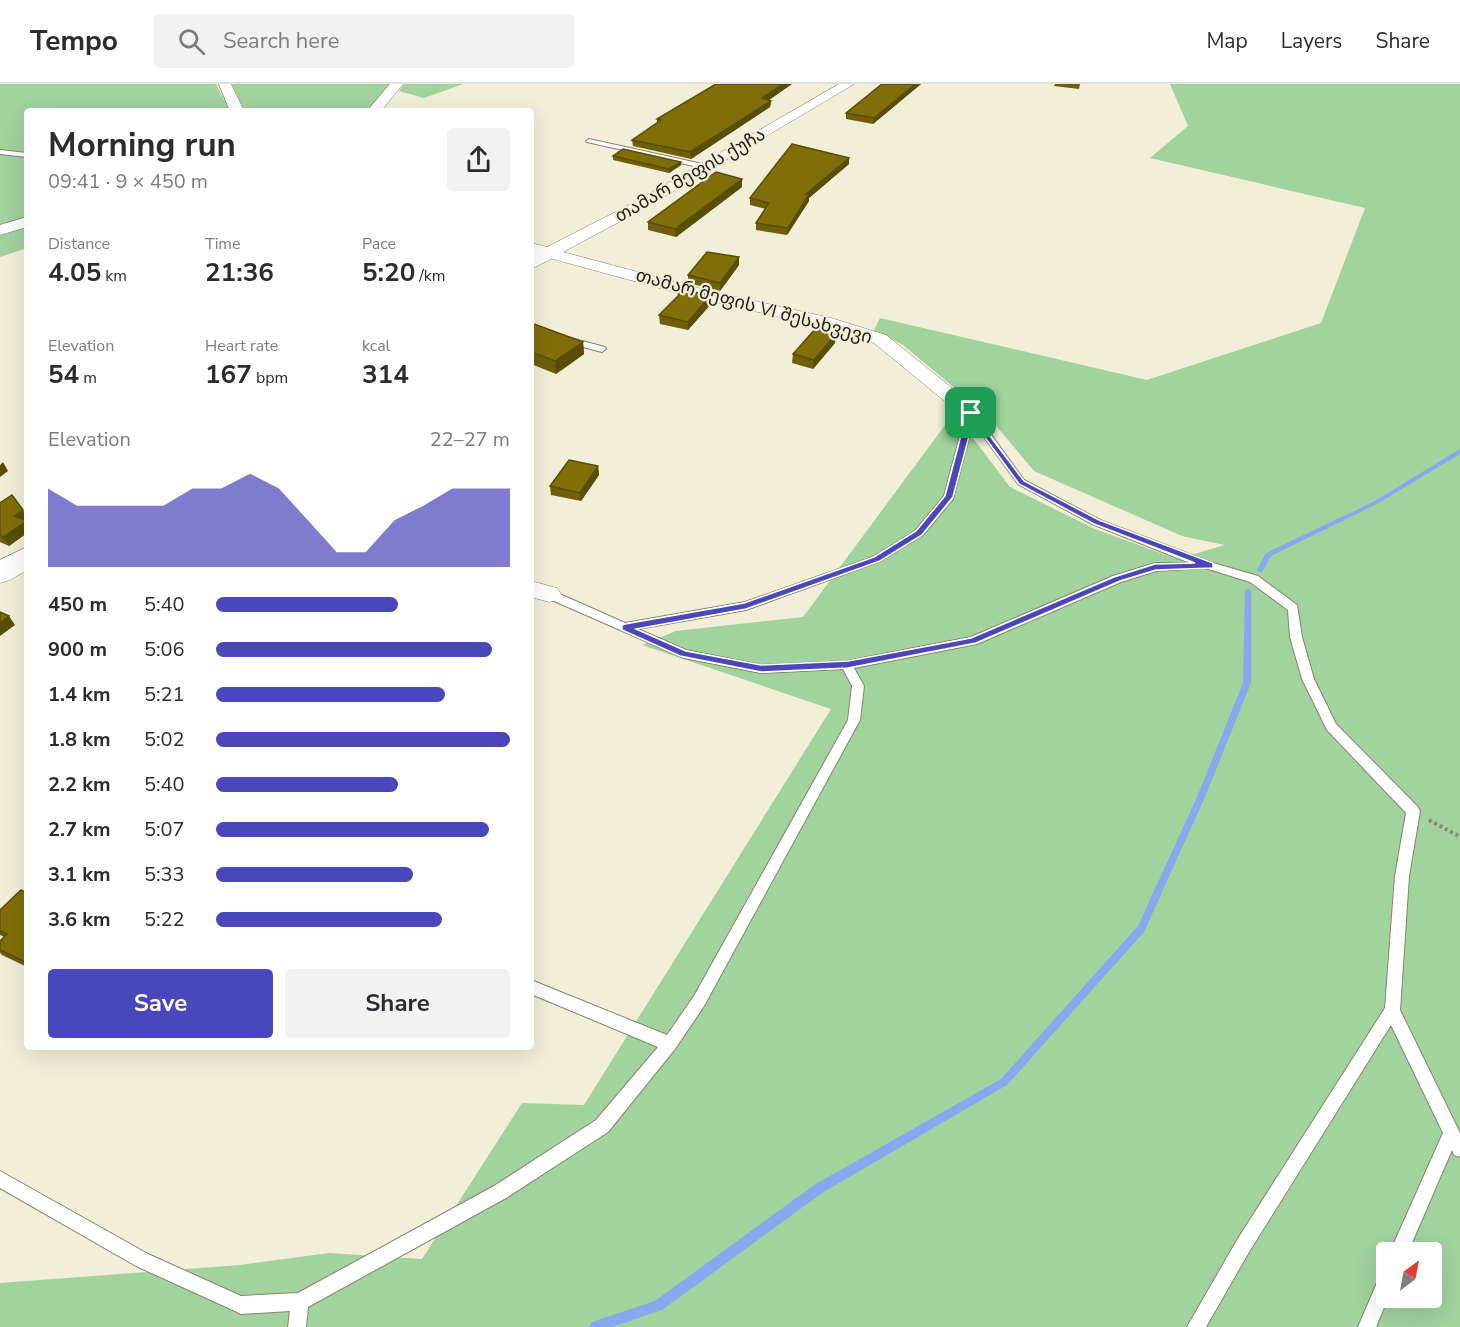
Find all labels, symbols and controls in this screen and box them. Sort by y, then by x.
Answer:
search box [154,14,574,68]
text: Tempo [30,22,118,60]
icon: search [175,25,208,58]
text: Search here [223,26,339,56]
text: Map [1206,27,1248,55]
text: Layers [1281,27,1342,55]
text: Share [1375,27,1430,55]
street label: თამარ მეფის ქუჩა [610,122,770,228]
text: Morning run [48,123,236,168]
button: share [447,128,510,191]
text: 09:41 · 9 × 450 m [48,168,208,195]
text: Distance [48,233,110,255]
text: Time [205,233,241,255]
text: Pace [362,233,396,255]
text: 4.05 [48,255,101,290]
text: 21:36 [205,255,274,290]
text: 5:20 [362,255,415,290]
street label: თამარ მეფის VI შესახვევი [633,263,875,349]
text: km [101,265,127,287]
text: /km [415,265,446,287]
text: Elevation [48,335,114,357]
text: Heart rate [205,335,278,357]
text: kcal [362,335,390,357]
text: 54 [48,357,79,392]
text: 167 [205,357,252,392]
text: 314 [362,357,409,392]
text: m [79,367,97,389]
text: bpm [252,367,288,389]
pin [945,387,996,438]
icon: arrive [954,396,987,429]
text: Elevation [48,426,131,453]
text: 22–27 m [430,426,510,453]
text: 450 m [48,591,107,618]
text: 5:40 [144,591,185,618]
text: 900 m [48,636,107,663]
text: 5:06 [144,636,185,663]
text: 1.4 km [48,681,111,708]
text: 5:21 [144,681,185,708]
text: 1.8 km [48,726,111,753]
text: 5:02 [144,726,185,753]
text: 2.2 km [48,771,111,798]
text: 5:40 [144,771,185,798]
text: 2.7 km [48,816,111,843]
text: 5:07 [144,816,185,843]
text: 3.1 km [48,861,111,888]
text: 5:33 [144,861,185,888]
text: 3.6 km [48,906,111,933]
text: 5:22 [144,906,185,933]
button: Save [48,969,273,1038]
button: Share [285,969,510,1038]
north arrow [1376,1242,1442,1308]
map controls [1376,1242,1442,1308]

